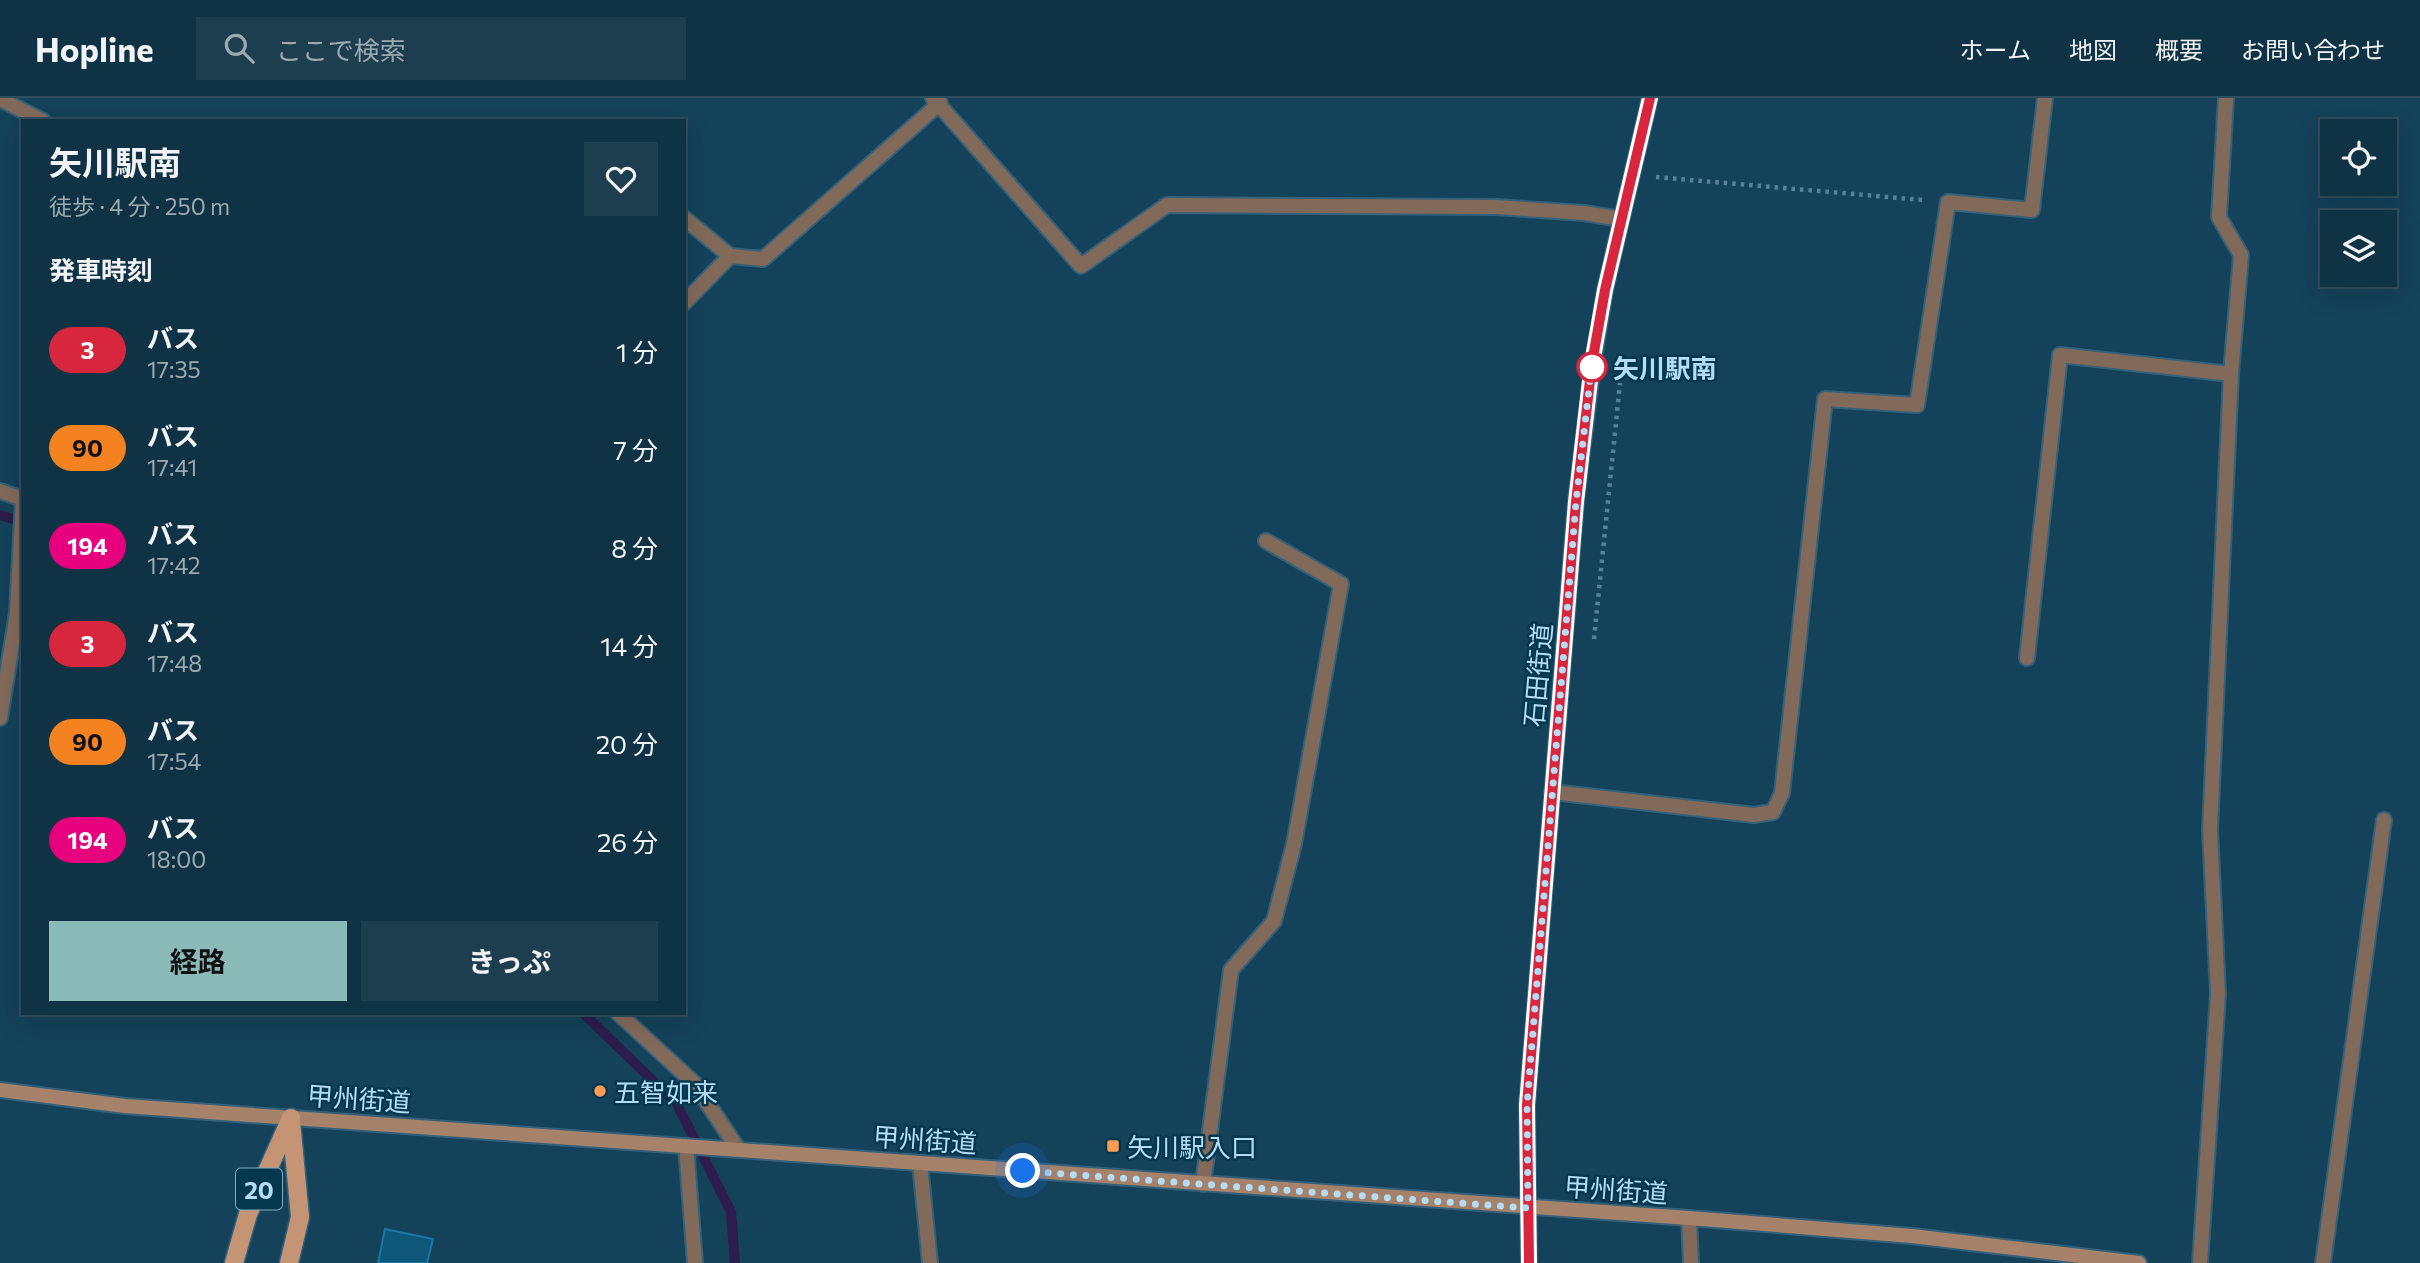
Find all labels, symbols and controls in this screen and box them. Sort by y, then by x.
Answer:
search box [196,17,686,80]
text: Hopline [35,28,154,69]
icon: search [220,29,258,67]
text: ここで検索 [276,34,406,65]
text: ホーム [1960,35,2031,64]
text: 地図 [2069,35,2117,64]
text: 概要 [2155,35,2203,64]
text: お問い合わせ [2241,35,2385,64]
map controls [2320,119,2397,287]
button: locate [2320,119,2397,196]
text: 矢川駅南 [49,141,181,182]
button: heart [584,142,658,216]
text: 徒歩 · 4 分 · 250 m [49,192,230,220]
button: layers [2320,210,2397,287]
text: 発車時刻 [49,254,153,285]
text: バス [147,322,199,353]
text: 3 [81,335,94,364]
text: 1 分 [616,336,658,367]
marker: 矢川駅南 [1577,352,1607,382]
place label: 矢川駅南 [1613,352,1717,383]
text: 17:35 [147,355,201,383]
text: バス [147,420,199,451]
text: 90 [72,433,103,462]
text: 7 分 [613,434,658,465]
text: 17:41 [147,453,197,481]
text: バス [147,518,199,549]
text: 194 [67,531,108,560]
text: 8 分 [611,532,658,563]
text: 17:42 [147,551,201,579]
text: バス [147,616,199,647]
street label: 石田街道 [1517,622,1557,728]
text: 3 [81,629,94,658]
text: 14 分 [600,630,658,661]
text: 17:48 [147,649,202,677]
text: バス [147,714,199,745]
text: 90 [72,727,103,756]
text: 20 分 [596,728,658,759]
text: 17:54 [147,747,201,775]
text: バス [147,812,199,843]
text: 194 [67,825,108,854]
text: 26 分 [597,826,658,857]
text: 18:00 [147,845,206,873]
button: 経路 [49,921,347,1001]
button: きっぷ [361,921,658,1001]
place label: 五智如来 [614,1076,718,1107]
street label: 甲州街道 [306,1079,412,1117]
marker: 五智如来 [592,1083,608,1099]
street label: 甲州街道 [872,1120,978,1158]
place label: 矢川駅入口 [1127,1131,1257,1162]
marker: 矢川駅入口 [1105,1138,1121,1154]
your location [1005,1153,1040,1188]
road number: 20 [236,1168,282,1210]
street label: 甲州街道 [1563,1170,1669,1208]

